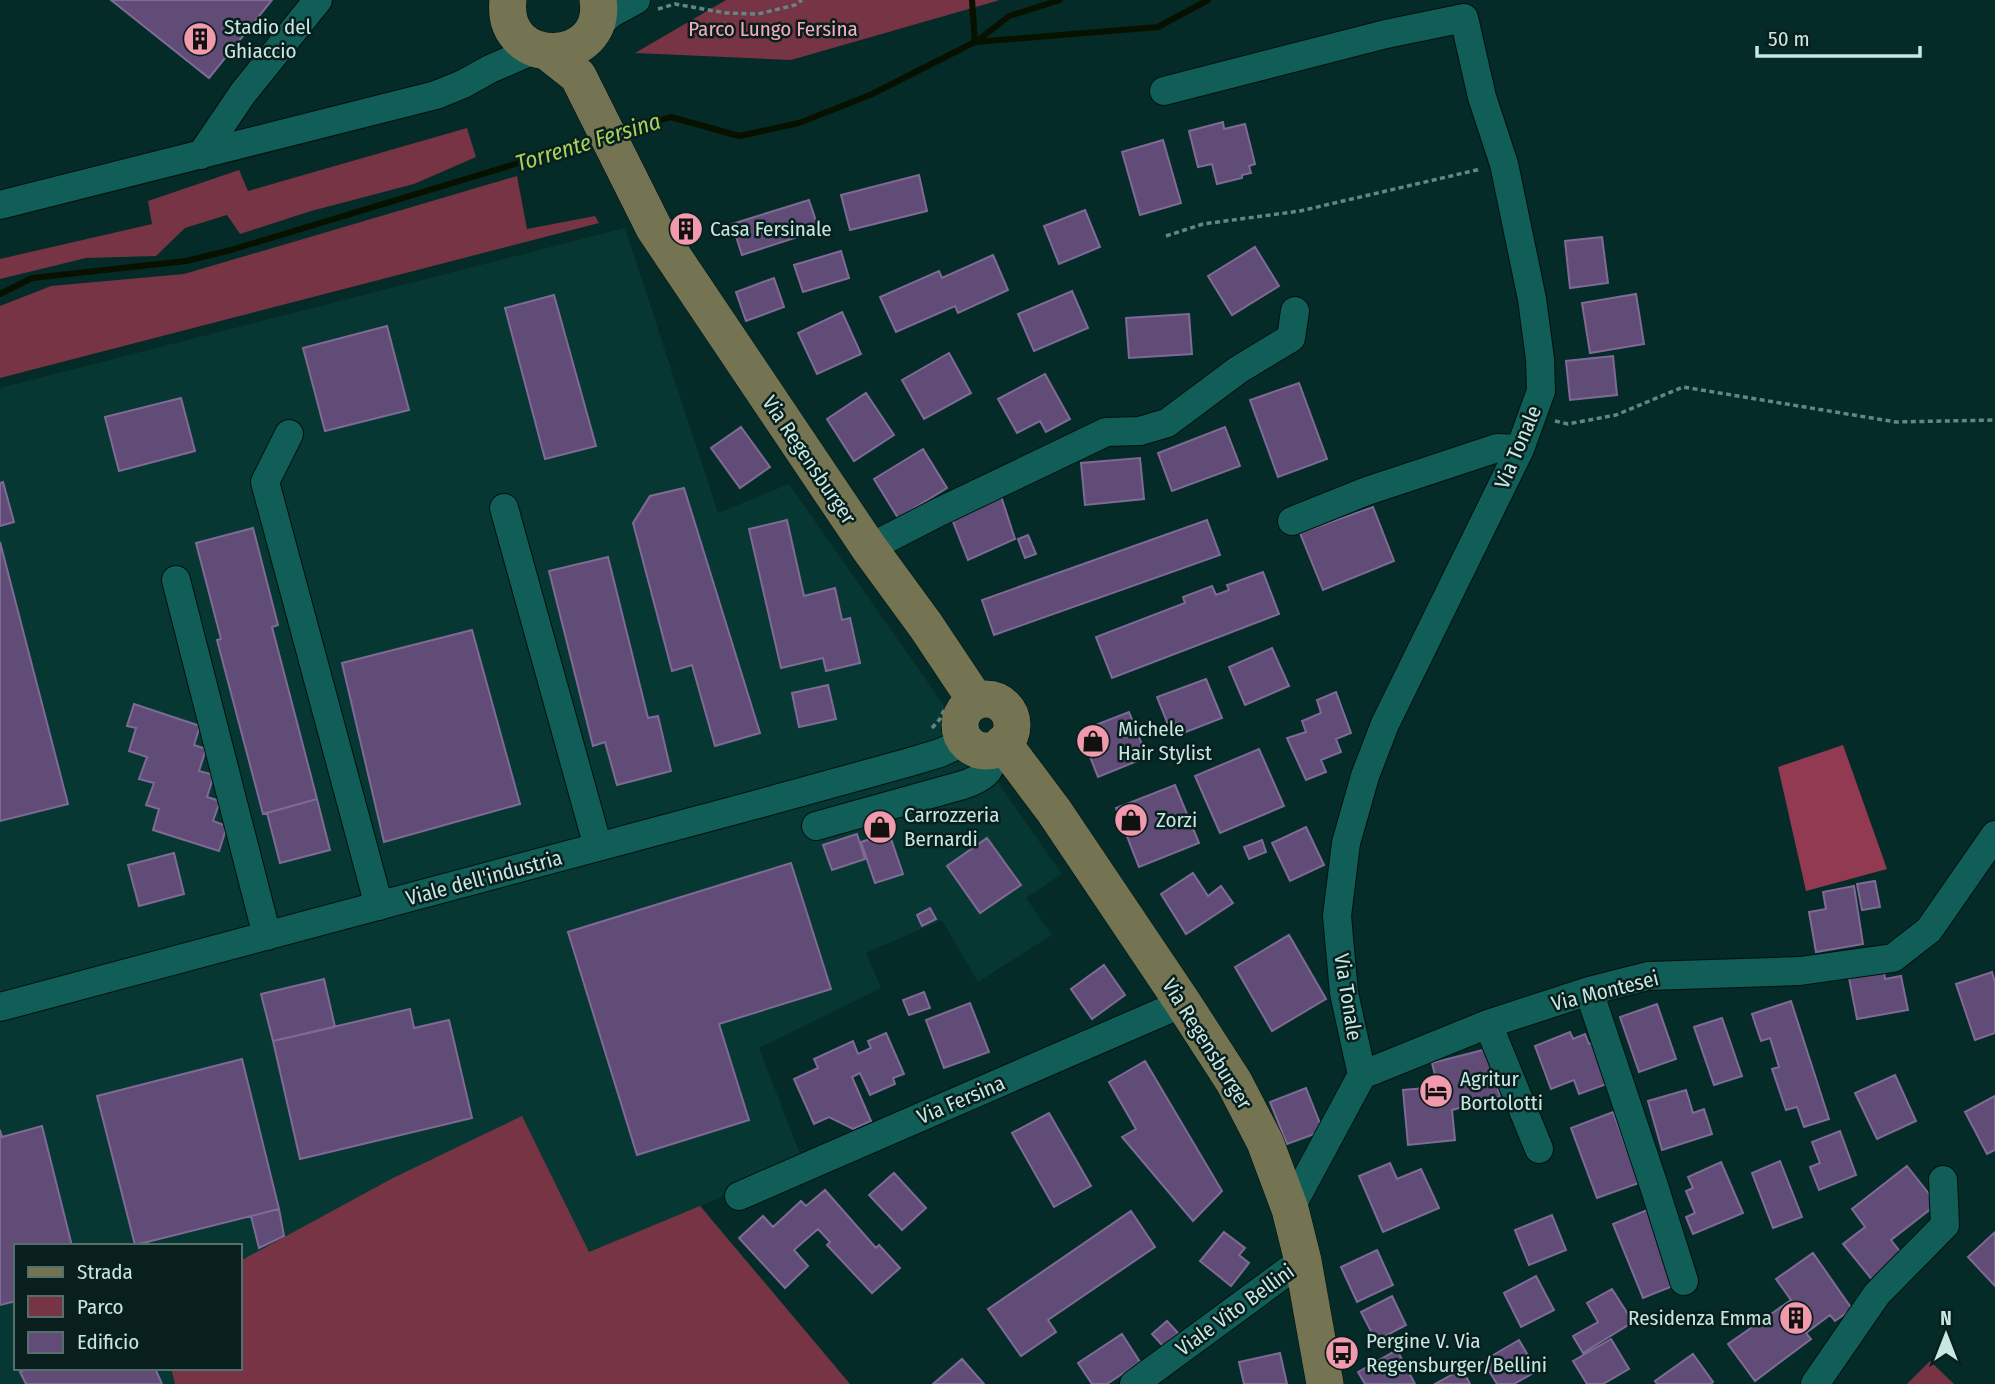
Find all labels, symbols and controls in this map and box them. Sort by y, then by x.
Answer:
place label: Stadio del Ghiaccio [224,14,312,64]
scale bar [1757,14,1920,58]
park label: Parco Lungo Fersina [688,16,858,42]
building icon: Stadio del Ghiaccio [181,20,219,58]
text: 50 m [1768,26,1810,52]
water label: Torrente Fersina [512,107,664,177]
building icon: Casa Fersinale [667,210,705,248]
place label: Casa Fersinale [710,216,832,242]
street label: Via Regensburger [757,391,862,530]
street label: Via Tonale [1489,402,1547,492]
place label: Michele Hair Stylist [1118,716,1212,766]
shop icon: Michele Hair Stylist [1074,722,1112,760]
shop icon: Zorzi [1112,801,1150,839]
place label: Carrozzeria Bernardi [904,802,999,852]
place label: Zorzi [1156,807,1197,833]
shop icon: Carrozzeria Bernardi [861,808,899,846]
street label: Viale dell'industria [403,845,565,911]
street label: Via Tonale [1328,952,1368,1042]
street label: Via Montesei [1549,965,1661,1017]
street label: Via Regensburger [1156,974,1258,1115]
place label: Agritur Bortolotti [1460,1066,1543,1116]
street label: Via Fersina [913,1070,1009,1130]
hotel icon: Agritur Bortolotti [1417,1072,1455,1110]
legend [14,1244,242,1370]
street label: Viale Vito Bellini [1171,1258,1299,1362]
text: Strada [77,1259,133,1285]
text: Parco [77,1294,124,1320]
building icon: Residenza Emma [1777,1299,1815,1337]
north arrow [1911,1300,1981,1370]
place label: Residenza Emma [1628,1305,1772,1331]
text: N [1940,1307,1952,1330]
place label: Pergine V. Via Regensburger/Bellini [1366,1328,1547,1378]
text: Edificio [77,1329,139,1355]
bus stop icon: Pergine V. Via Regensburger/Bellini [1323,1334,1361,1372]

